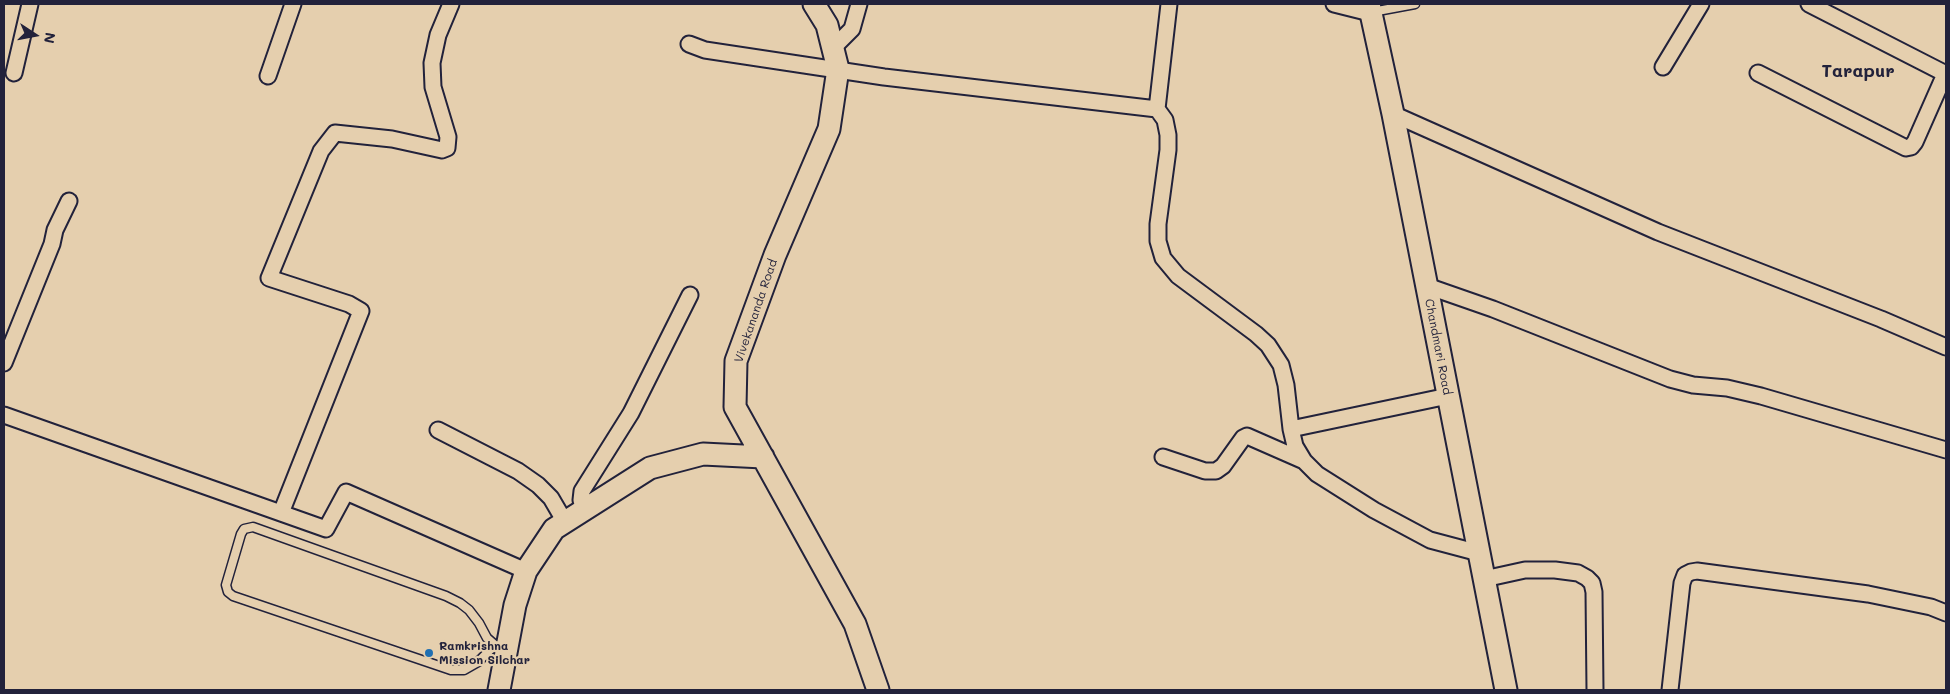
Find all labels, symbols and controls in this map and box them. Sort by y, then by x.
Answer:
north arrow [10,10,60,60]
text: N [40,31,61,45]
district label: Tarapur [1821,60,1895,82]
street label: Vivekananda Road [732,257,780,365]
street label: Chandmari Road [1422,298,1454,396]
place label: Ramkrishna Mission Silchar [439,639,530,667]
marker: Ramkrishna Mission Silchar [423,647,435,659]

